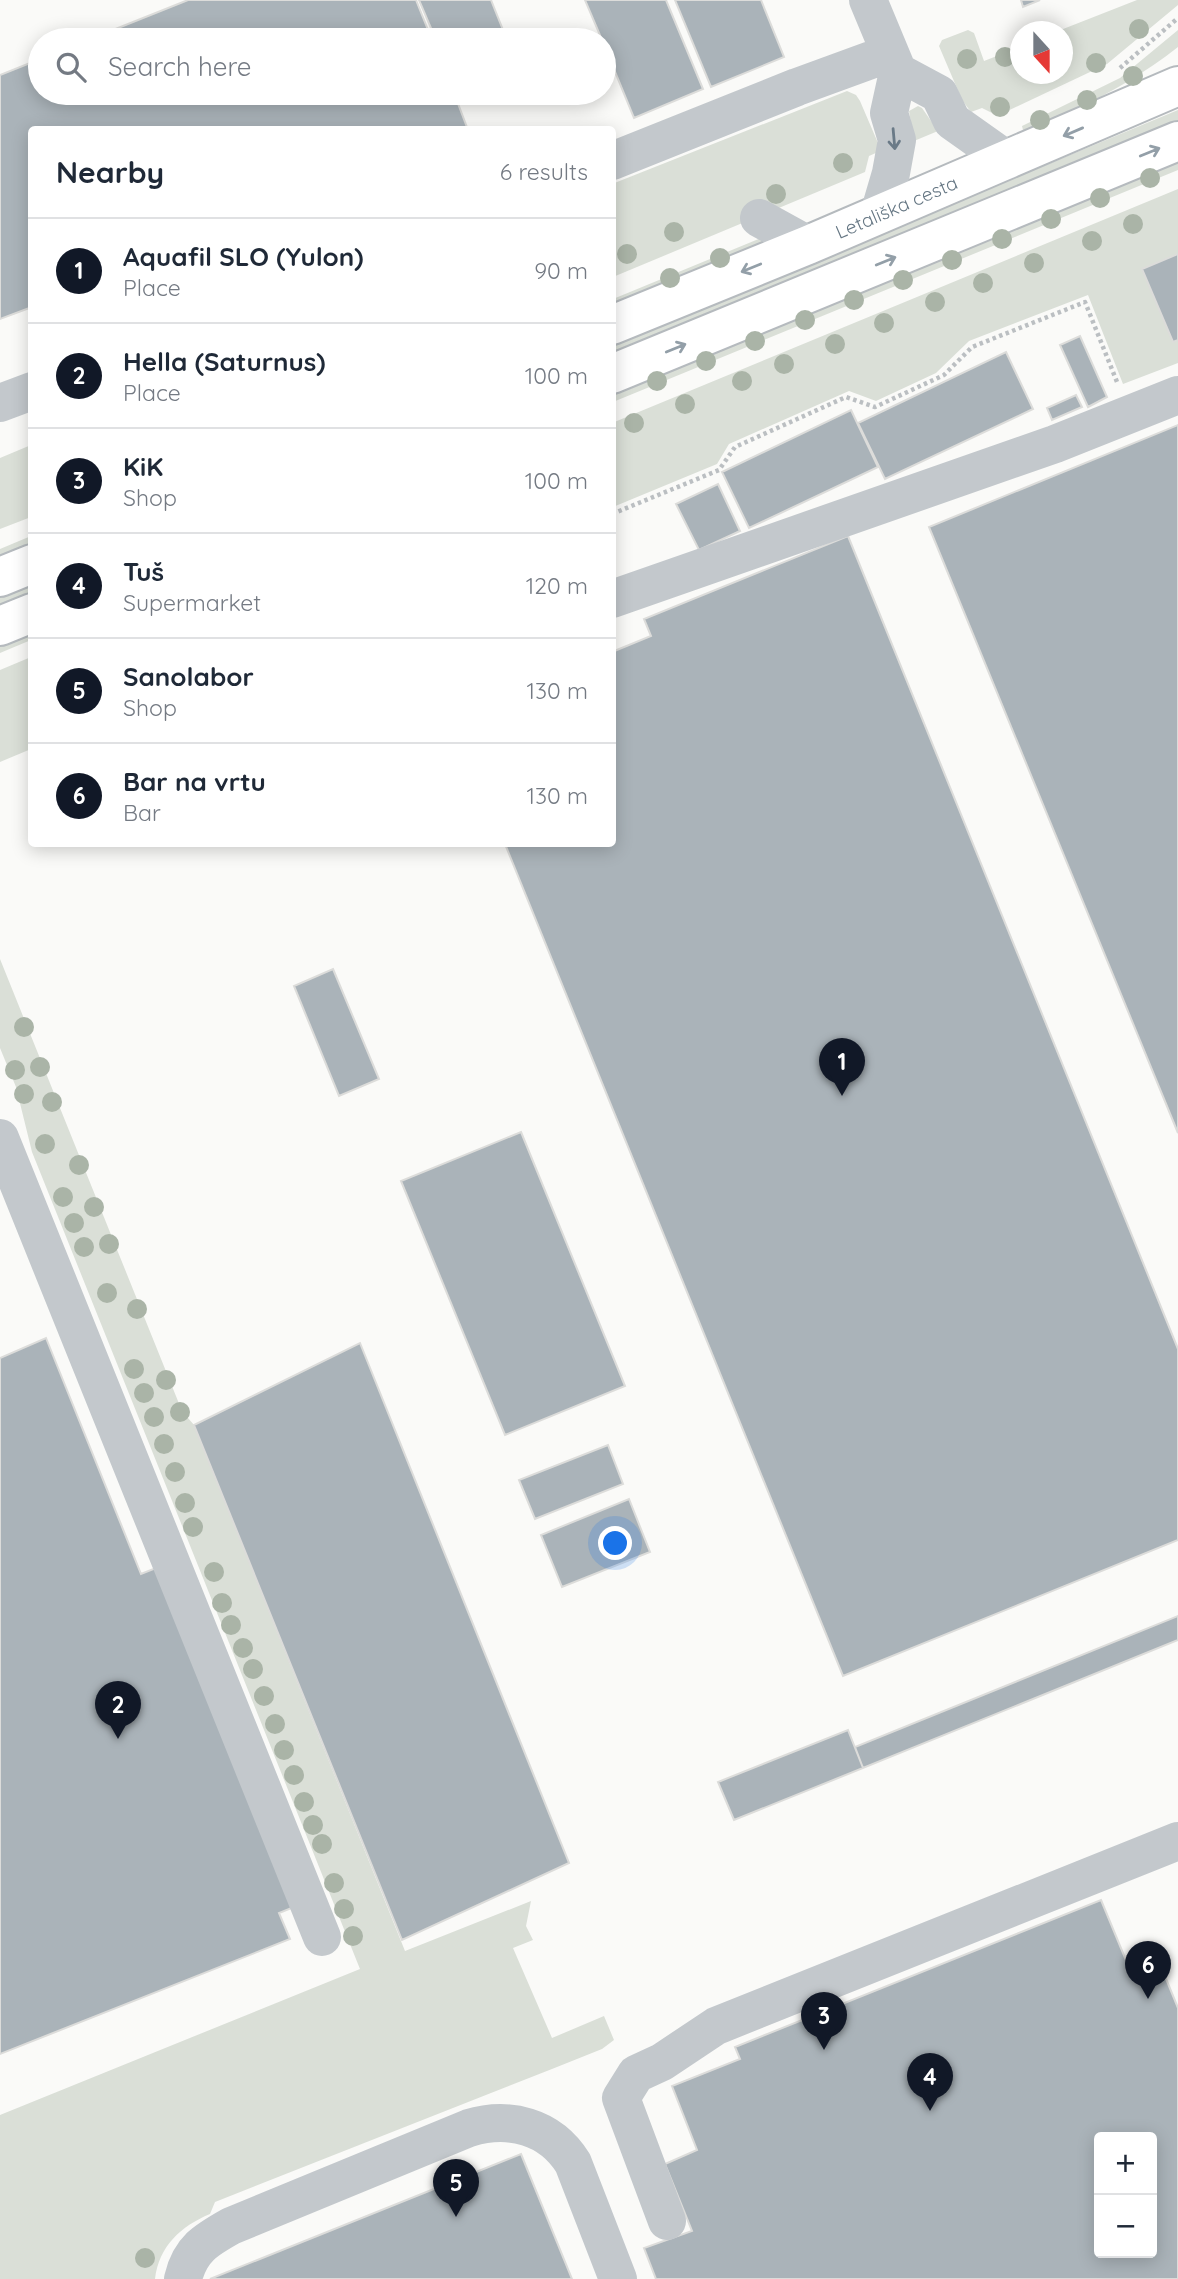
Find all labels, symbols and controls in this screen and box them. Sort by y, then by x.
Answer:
north arrow [1010,21,1073,84]
search box [28,28,616,105]
icon: search [52,48,90,86]
text: Search here [108,50,252,83]
one-way arrow [1062,126,1084,139]
one-way arrow [888,127,901,149]
one-way arrow [1139,145,1161,158]
text: Nearby [56,153,164,191]
text: 6 results [500,157,588,186]
street label: Letališka cesta [832,170,961,244]
text: Aquafil SLO (Yulon) [123,240,364,273]
one-way arrow [875,254,896,267]
text: 1 [75,256,83,285]
text: 90 m [534,256,588,285]
one-way arrow [740,263,762,276]
text: Place [123,273,181,302]
one-way arrow [664,341,686,354]
text: Hella (Saturnus) [123,345,326,378]
text: 2 [72,361,86,390]
text: 100 m [525,361,588,390]
text: Place [123,378,181,407]
text: KiK [123,450,163,483]
text: 3 [73,466,85,495]
text: 100 m [525,466,588,495]
text: Shop [123,483,177,512]
text: Tuš [123,555,164,588]
text: 4 [72,571,86,600]
text: 120 m [526,571,588,600]
text: Supermarket [123,588,261,617]
text: Sanolabor [123,660,254,693]
text: 5 [72,676,86,705]
text: 130 m [526,676,588,705]
text: Shop [123,693,177,722]
text: Bar na vrtu [123,765,266,798]
text: 6 [73,781,85,810]
text: 130 m [526,781,588,810]
text: Bar [123,798,161,827]
pin: 1 [819,1038,865,1096]
your location [598,1526,632,1560]
pin: 2 [95,1681,141,1739]
pin: 6 [1125,1941,1171,1999]
pin: 3 [801,1992,847,2050]
pin: 4 [907,2053,953,2111]
map controls [1094,2132,1157,2258]
button: + [1094,2132,1157,2195]
pin: 5 [433,2159,479,2217]
button: − [1094,2195,1157,2258]

